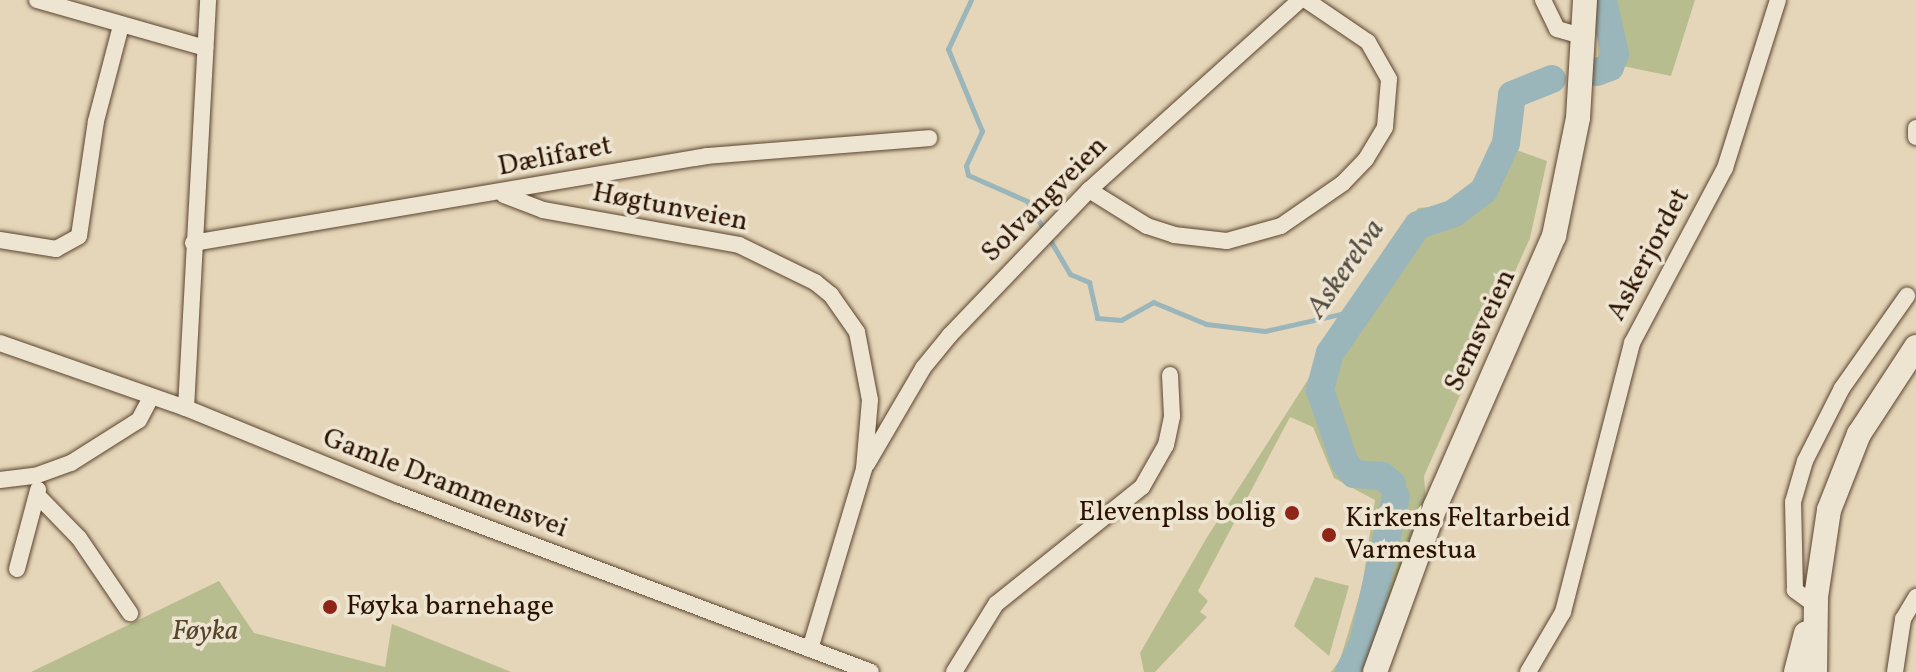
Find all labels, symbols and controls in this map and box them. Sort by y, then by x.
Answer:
street label: Dælifaret [495,130,615,184]
street label: Solvangveien [975,130,1115,270]
street label: Høgtunveien [589,176,751,240]
street label: Askerjordet [1600,183,1698,327]
water label: Askerelva [1299,213,1393,325]
street label: Semsveien [1438,264,1524,398]
street label: Gamle Drammensvei [318,422,572,546]
place label: Elevenplss bolig [1079,496,1276,530]
place label: Kirkens Feltarbeid Varmestua [1345,502,1571,568]
marker: Elevenplss bolig [1283,504,1301,522]
marker: Kirkens Feltarbeid Varmestua [1320,526,1338,544]
place label: Føyka barnehage [346,590,554,624]
marker: Føyka barnehage [321,598,339,616]
park label: Føyka [172,615,238,649]

